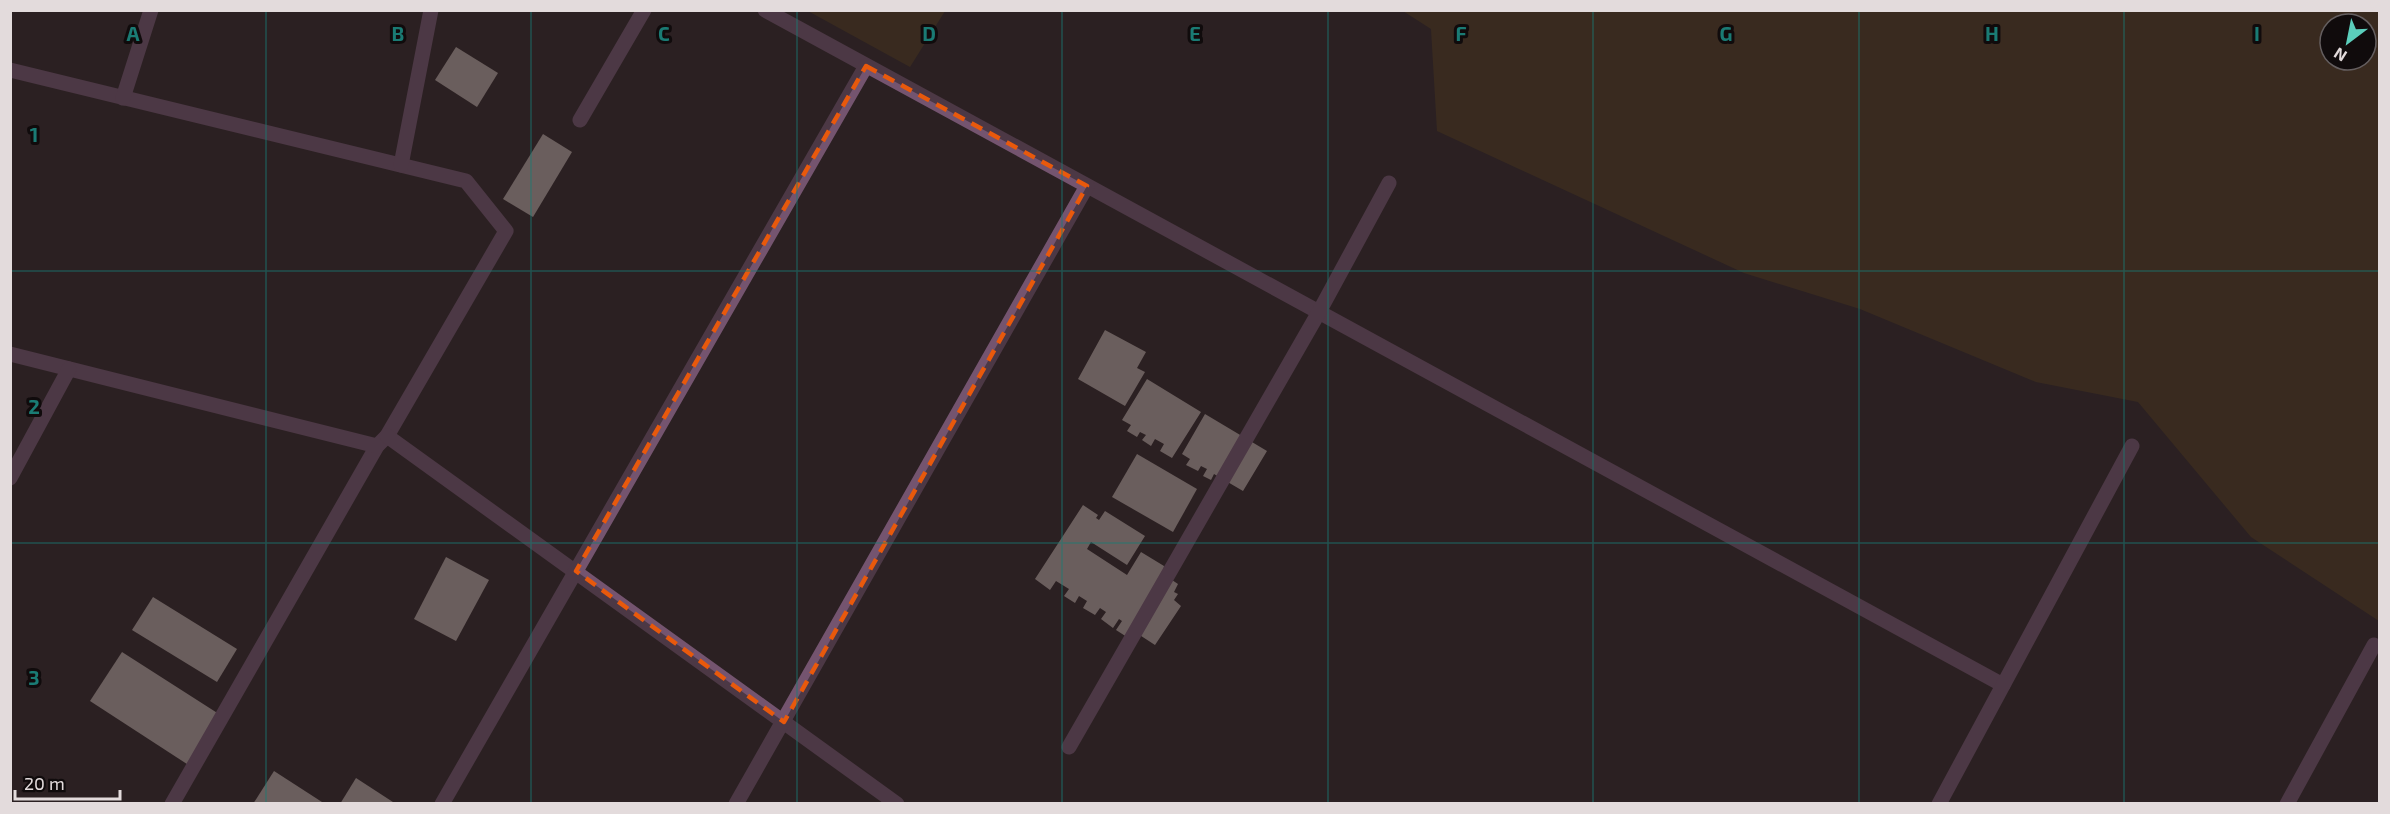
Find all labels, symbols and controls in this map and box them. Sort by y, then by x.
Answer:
north arrow [2318,12,2378,72]
text: A [126,21,140,45]
text: B [392,21,404,45]
text: C [658,21,670,45]
text: D [922,21,936,45]
text: E [1189,21,1201,45]
text: F [1455,21,1467,45]
text: G [1720,21,1732,45]
text: H [1985,21,1999,45]
text: I [2254,21,2260,45]
text: N [2330,44,2350,66]
text: 1 [30,122,38,146]
text: 2 [28,394,40,418]
text: 3 [28,665,40,689]
scale bar [15,763,120,801]
text: 20 m [24,772,65,794]

